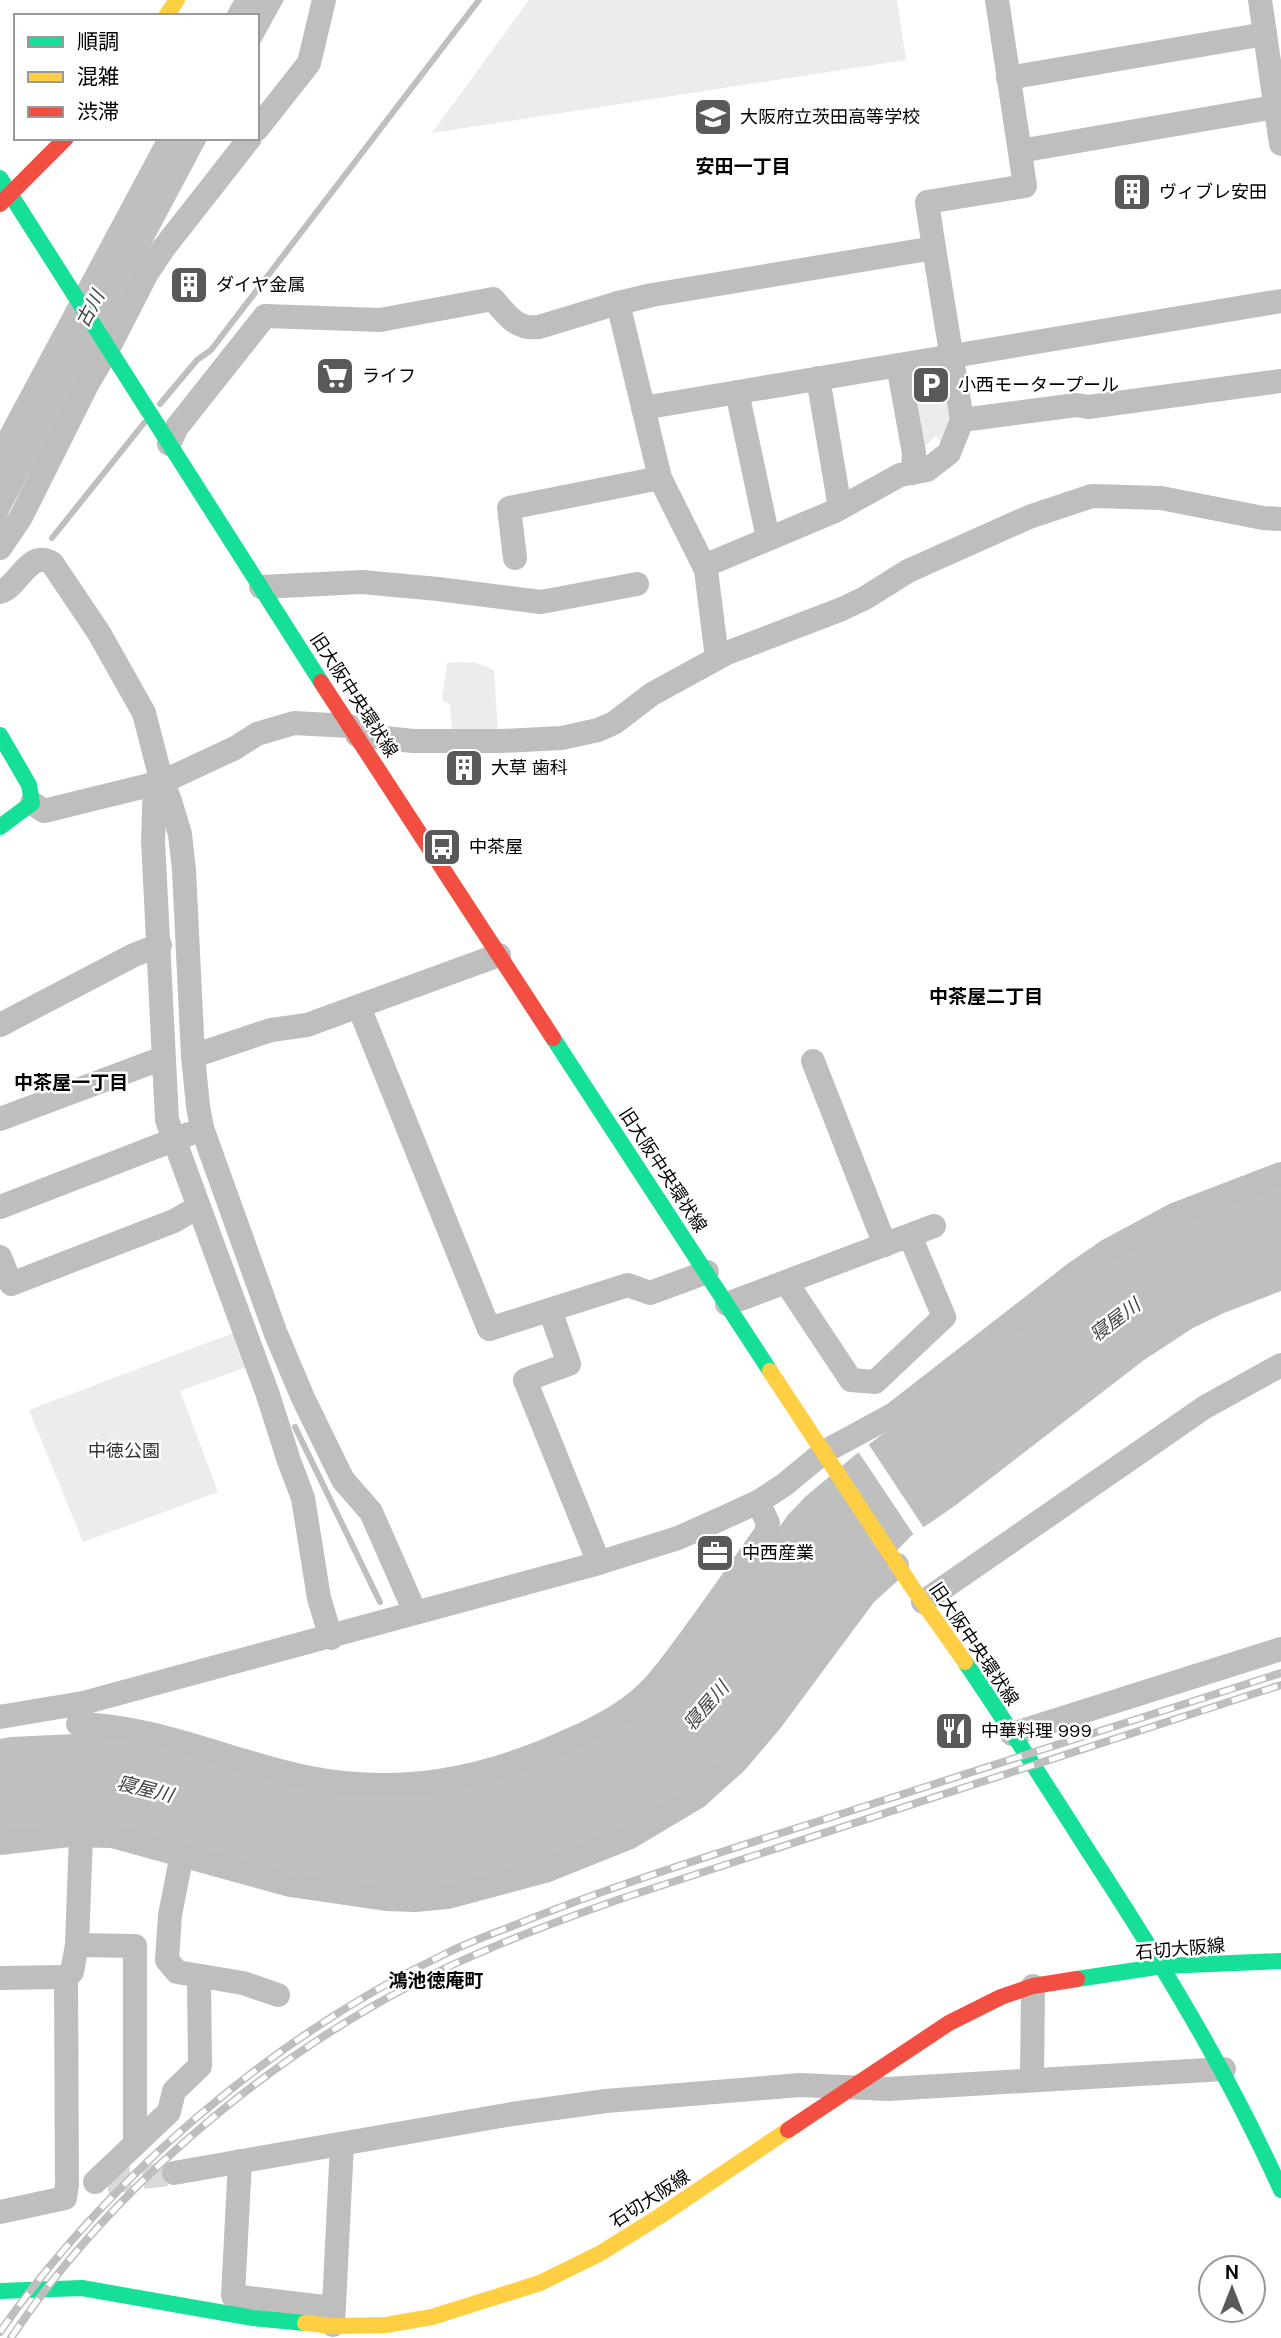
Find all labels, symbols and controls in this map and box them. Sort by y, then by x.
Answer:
legend [14,14,259,140]
text: 順調 [77,28,119,56]
text: 混雑 [77,63,119,91]
school or university icon: 大阪府立茨田高等学校 [692,96,734,138]
text: 渋滞 [77,98,119,126]
place label: 大阪府立茨田高等学校 [740,105,920,129]
district label: 安田一丁目 [695,154,791,179]
building icon: ヴィブレ安田 [1111,171,1153,213]
place label: ヴィブレ安田 [1159,180,1267,204]
building icon: ダイヤ金属 [168,264,210,306]
place label: ダイヤ金属 [216,273,305,297]
water label: 古川 [70,285,111,332]
supermarket icon: ライフ [314,355,356,397]
place label: ライフ [362,364,416,388]
parking icon: 小西モータープール [910,364,952,406]
place label: 小西モータープール [958,373,1119,397]
street label: 旧大阪中央環状線 [305,628,403,762]
building icon: 大草 歯科 [443,747,485,789]
place label: 大草 歯科 [491,756,568,780]
bus stop icon: 中茶屋 [421,826,463,868]
place label: 中茶屋 [469,835,523,859]
district label: 中茶屋二丁目 [929,984,1043,1009]
district label: 中茶屋一丁目 [14,1070,128,1095]
street label: 旧大阪中央環状線 [614,1103,712,1237]
water label: 寝屋川 [1085,1292,1147,1347]
park label: 中徳公園 [88,1439,160,1463]
office icon: 中西産業 [694,1532,736,1574]
place label: 中西産業 [742,1541,814,1565]
street label: 旧大阪中央環状線 [924,1578,1024,1710]
water label: 寝屋川 [678,1675,735,1736]
restaurant icon: 中華料理 999 [933,1710,975,1752]
place label: 中華料理 999 [981,1719,1092,1743]
water label: 寝屋川 [114,1770,178,1809]
street label: 石切大阪線 [1134,1933,1226,1965]
district label: 鴻池徳庵町 [388,1968,484,1993]
street label: 石切大阪線 [606,2164,694,2234]
north arrow [1197,2254,1267,2324]
text: N [1225,2260,1239,2285]

